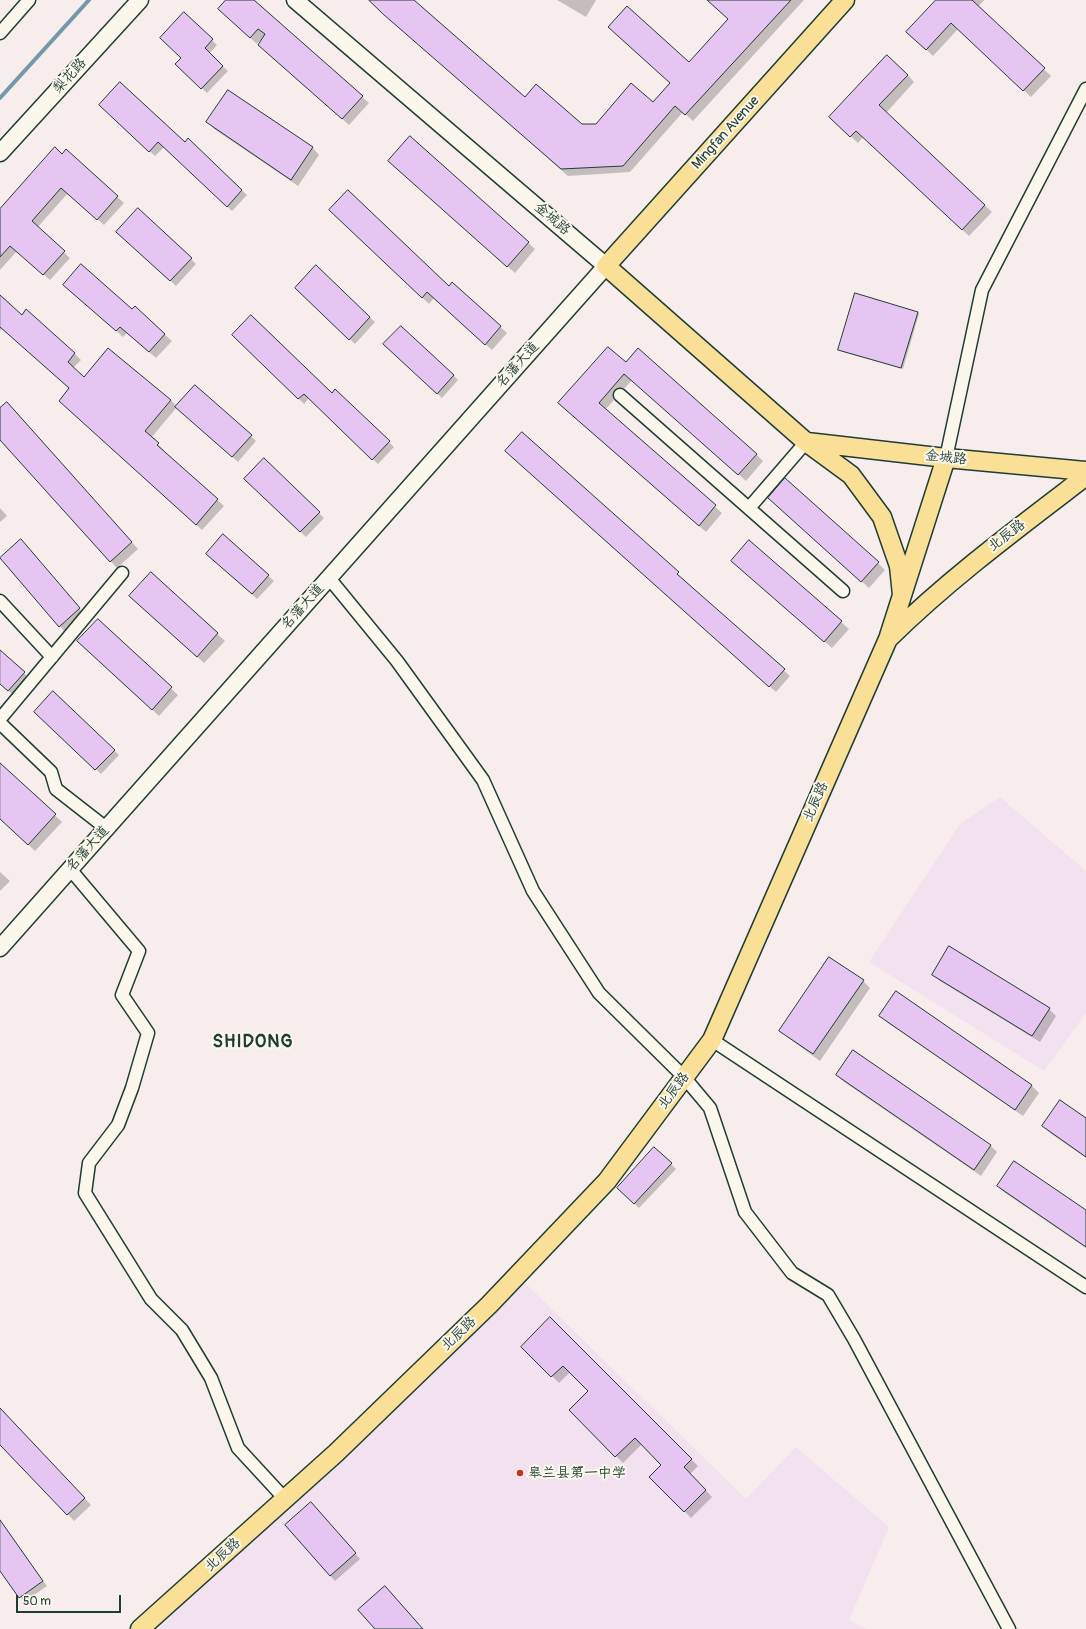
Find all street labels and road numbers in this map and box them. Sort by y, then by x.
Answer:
street label: 梨花路 [50,55,90,97]
street label: Mingfan Avenue [689,93,763,173]
street label: 金城路 [531,199,573,239]
street label: 名藩大道 [493,339,543,391]
street label: 金城路 [924,447,968,469]
street label: 北辰路 [985,517,1029,555]
street label: 名藩大道 [278,581,328,633]
street label: 北辰路 [800,779,832,825]
street label: 名藩大道 [63,823,113,875]
street label: 北辰路 [655,1069,693,1113]
street label: 北辰路 [438,1313,480,1355]
street label: 北辰路 [202,1535,244,1575]

